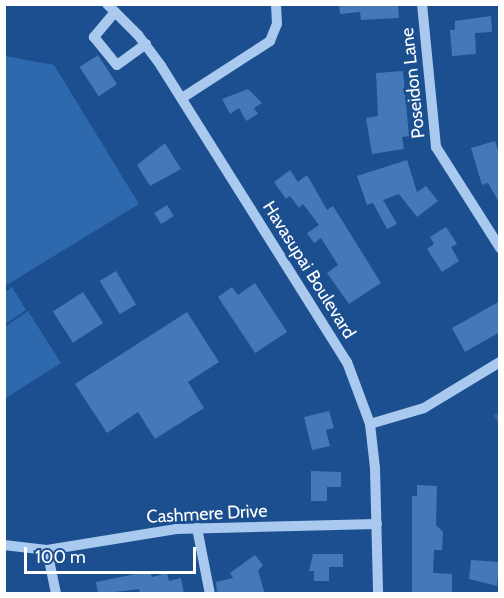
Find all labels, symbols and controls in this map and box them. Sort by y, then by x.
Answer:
street label: Poseidon Lane [396,26,430,140]
street label: Havasupai Boulevard [258,197,360,343]
street label: Cashmere Drive [146,500,268,528]
scale bar [27,535,200,573]
text: 100 m [35,546,86,568]

